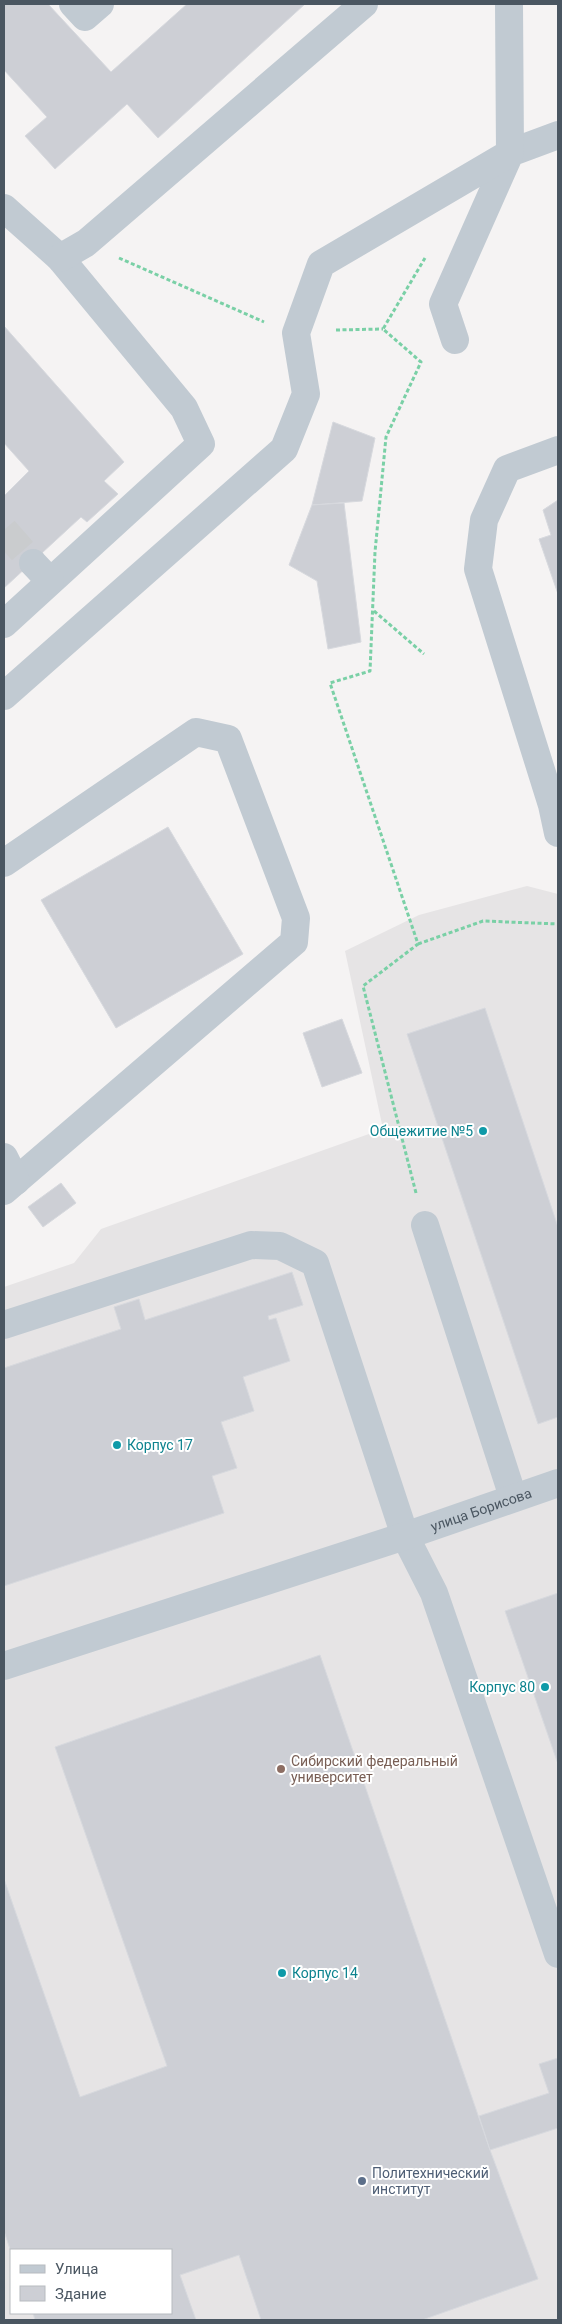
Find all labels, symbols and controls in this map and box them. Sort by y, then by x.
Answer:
place label: Общежитие №5 [370,1123,473,1139]
marker: Общежитие №5 [477,1125,489,1137]
place label: Корпус 17 [127,1437,193,1453]
marker: Корпус 17 [111,1439,123,1451]
street label: улица Борисова [428,1485,534,1535]
place label: Корпус 80 [469,1679,535,1695]
marker: Корпус 80 [539,1681,551,1693]
place label: Сибирский федеральный университет [291,1753,458,1785]
marker: Сибирский федеральный университет [275,1763,287,1775]
place label: Корпус 14 [292,1965,358,1981]
marker: Корпус 14 [276,1967,288,1979]
place label: Политехнический институт [372,2165,489,2197]
marker: Политехнический институт [356,2175,368,2187]
legend [10,2249,172,2314]
text: Улица [55,2260,98,2278]
text: Здание [55,2285,106,2303]

